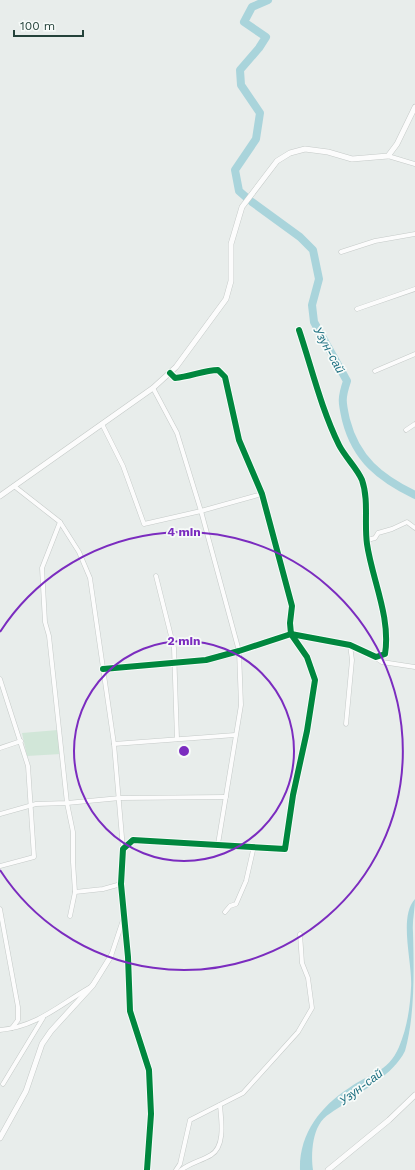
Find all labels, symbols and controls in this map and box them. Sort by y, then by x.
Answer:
scale bar [14,12,83,38]
text: 100 m [20,19,55,33]
water label: Узун-сай [310,324,348,376]
text: 4 min [167,525,201,539]
text: 2 min [168,634,200,648]
centre of rings [177,744,191,758]
water label: Узун-сай [336,1066,386,1108]

